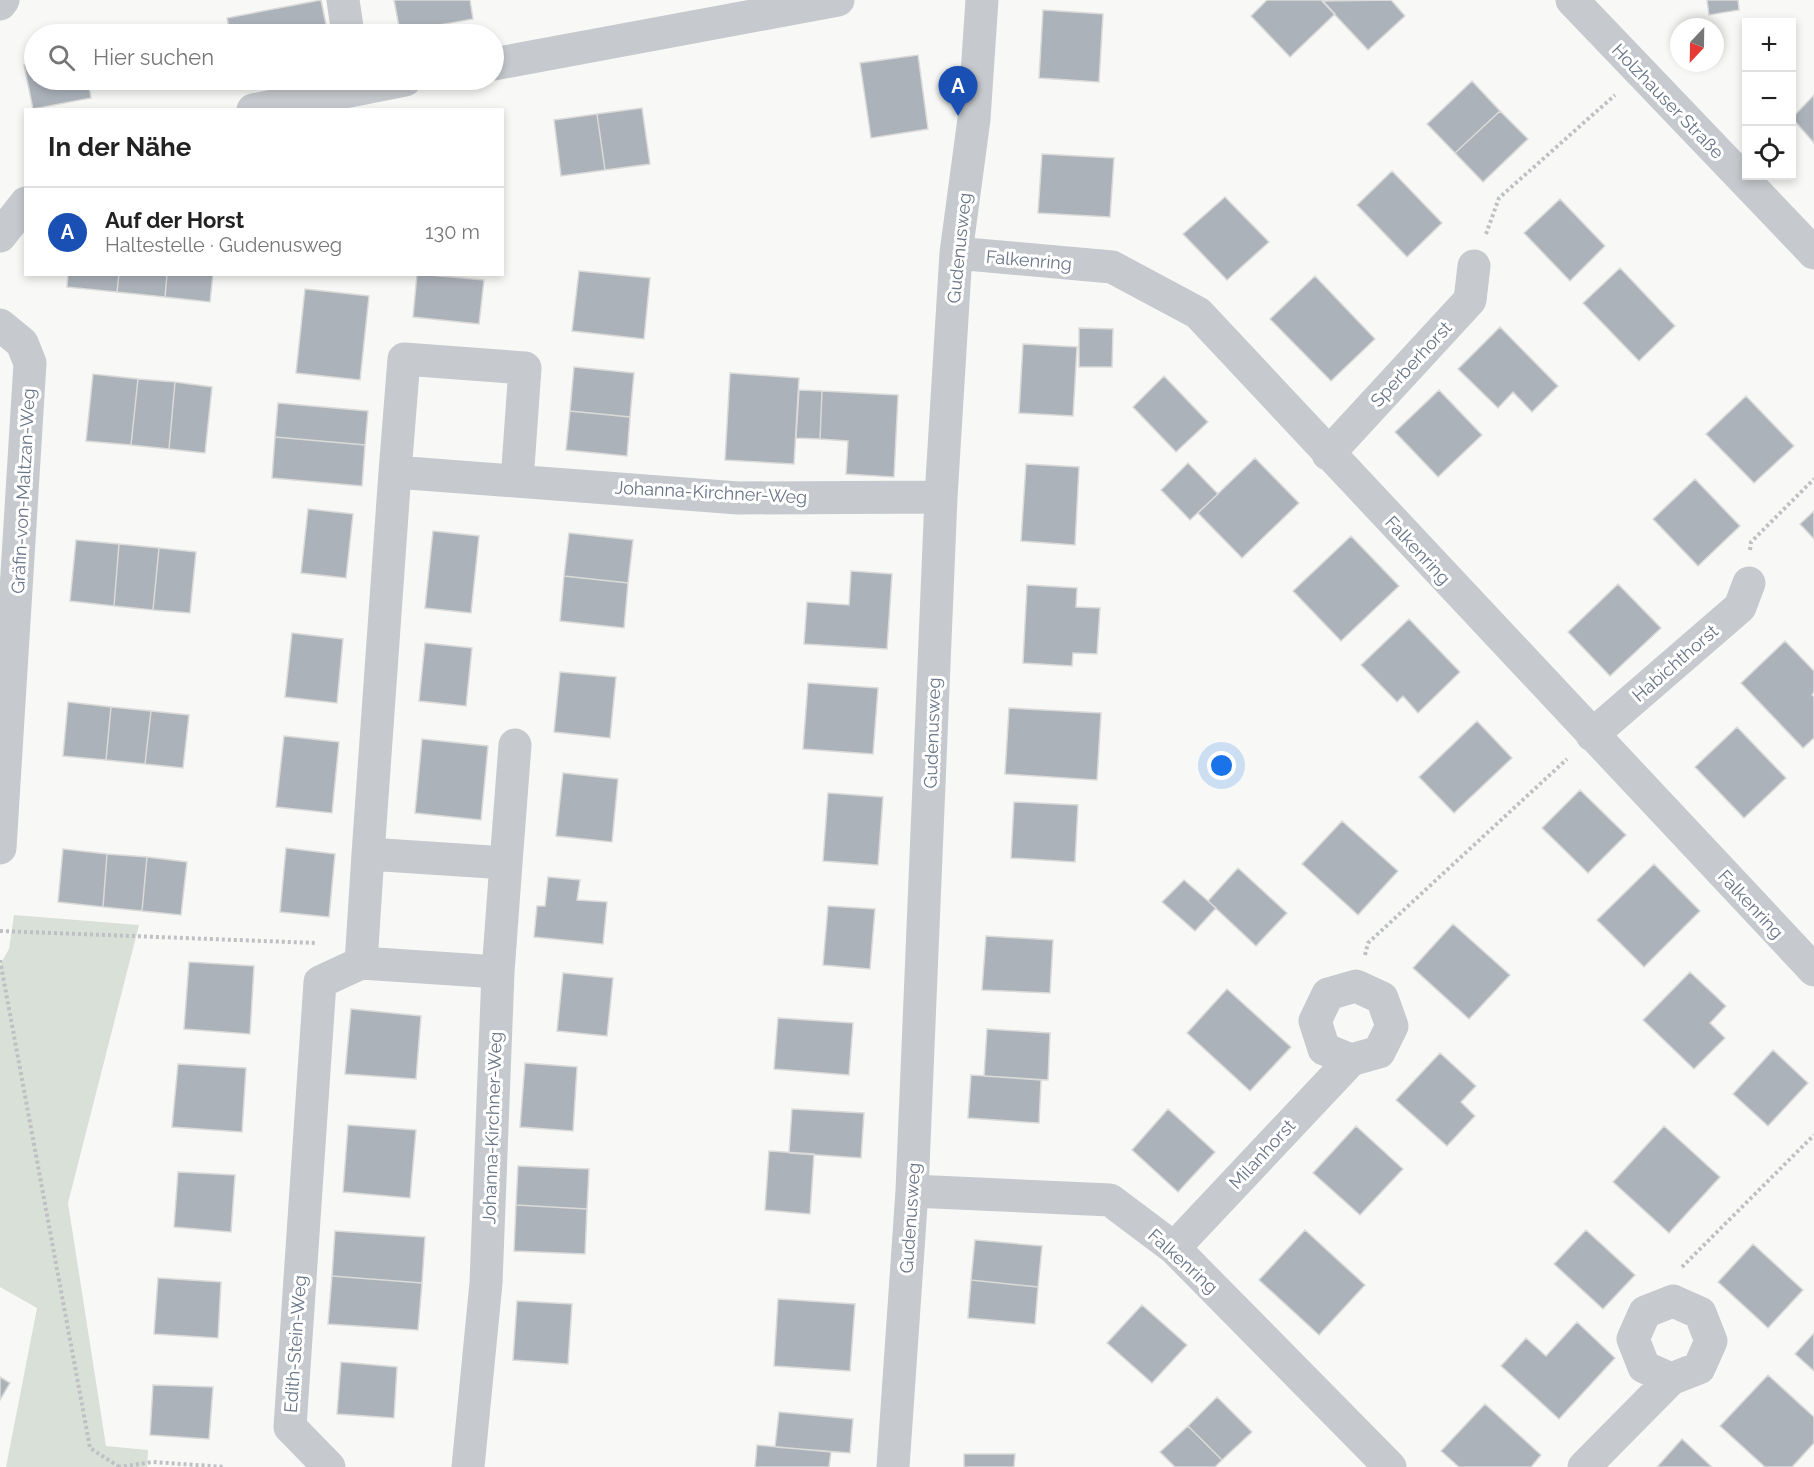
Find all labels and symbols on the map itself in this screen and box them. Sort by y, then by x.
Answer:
north arrow [1670,18,1724,72]
street label: Holzhauser Straße [1608,39,1729,163]
pin: A [938,66,978,116]
street label: Gudenusweg [943,192,975,304]
street label: Falkenring [985,246,1073,274]
street label: Sperberhorst [1366,317,1456,411]
street label: Gräfin-von-Maltzan-Weg [7,388,39,594]
street label: Johanna-Kirchner-Weg [614,476,808,508]
street label: Falkenring [1381,511,1455,589]
street label: Habichthorst [1628,620,1722,706]
street label: Gudenusweg [920,677,944,789]
your location [1207,751,1236,780]
street label: Falkenring [1714,865,1788,943]
street label: Johanna-Kirchner-Weg [478,1031,506,1225]
street label: Milanhorst [1225,1115,1299,1193]
street label: Gudenusweg [896,1162,924,1274]
street label: Falkenring [1144,1224,1222,1298]
street label: Edith-Stein-Weg [280,1275,310,1413]

